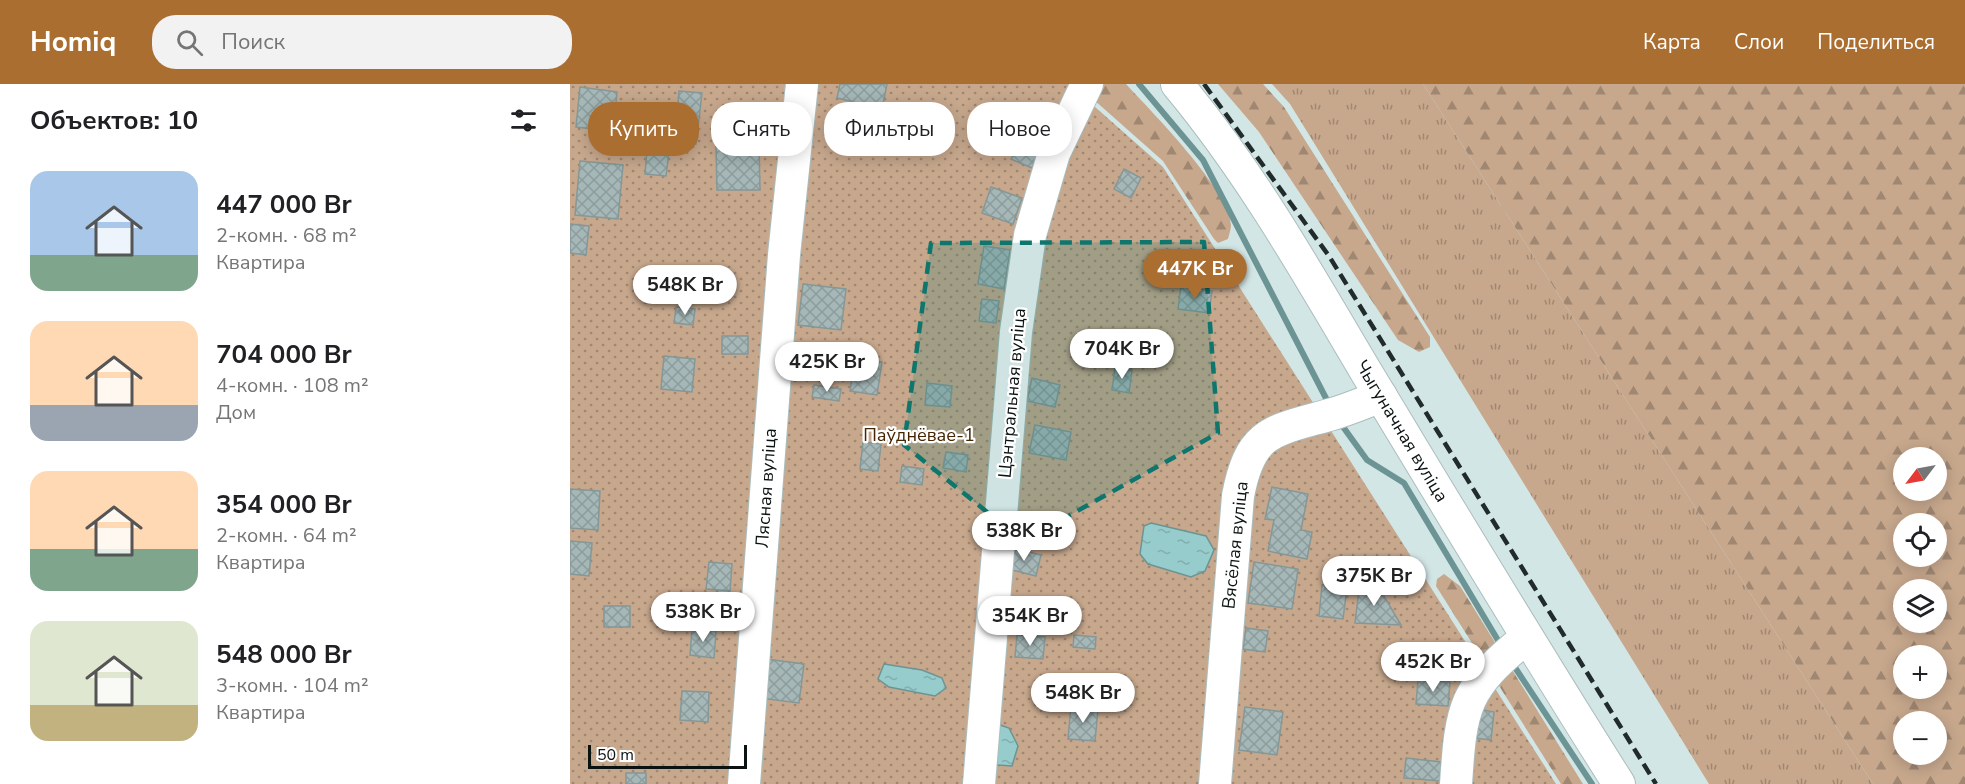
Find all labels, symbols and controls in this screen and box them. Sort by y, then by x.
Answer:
search box [152,15,572,69]
text: Homiq [30,23,116,61]
icon: search [173,26,206,59]
text: Поиск [221,27,285,57]
text: Карта [1643,28,1701,56]
text: Слои [1734,28,1784,56]
text: Поделиться [1817,28,1935,56]
chip: Купить [588,102,699,156]
chip: Снять [711,102,812,156]
chip: Фильтры [824,102,955,156]
chip: Новое [967,102,1072,156]
text: Объектов: 10 [30,103,198,138]
icon: filters [507,104,540,137]
text: 447 000 Br [216,187,352,222]
icon: home [78,195,150,267]
text: 2-комн. · 68 m² [216,222,357,249]
text: Квартира [216,249,306,276]
pin: 447K Br [1140,249,1250,300]
text: 447K Br [1157,255,1233,282]
pin: 548K Br [630,265,740,316]
text: 548K Br [647,271,723,298]
street label: Цэнтральная вуліца [993,307,1031,479]
pin: 704K Br [1067,329,1177,380]
text: 704K Br [1084,335,1160,362]
text: 704 000 Br [216,337,352,372]
pin: 425K Br [772,342,882,393]
icon: home [78,345,150,417]
text: 425K Br [789,348,865,375]
street label: Чыгуначная вуліца [1350,356,1454,506]
text: 4-комн. · 108 m² [216,372,369,399]
text: Дом [216,399,256,426]
park label: Паўднёвае-1 [863,423,975,447]
street label: Лясная вуліца [750,427,782,549]
north arrow [1893,447,1947,501]
map controls [1893,447,1947,765]
street label: Вясёлая вуліца [1216,480,1254,610]
text: 354 000 Br [216,487,352,522]
icon: home [78,495,150,567]
pin: 538K Br [969,511,1079,562]
button: locate [1893,513,1947,567]
text: 538K Br [986,517,1062,544]
text: 2-комн. · 64 m² [216,522,357,549]
text: Квартира [216,549,306,576]
pin: 375K Br [1319,556,1429,607]
text: 375K Br [1336,562,1412,589]
button: layers [1893,579,1947,633]
pin: 538K Br [648,592,758,643]
pin: 354K Br [975,596,1085,647]
text: 538K Br [665,598,741,625]
text: 354K Br [992,602,1068,629]
text: 548 000 Br [216,637,352,672]
pin: 452K Br [1378,642,1488,693]
icon: home [78,645,150,717]
button: + [1893,645,1947,699]
text: 452K Br [1395,648,1471,675]
text: 3-комн. · 104 m² [216,672,369,699]
pin: 548K Br [1028,673,1138,724]
text: 548K Br [1045,679,1121,706]
text: Квартира [216,699,306,726]
button: − [1893,711,1947,765]
scale bar [588,742,747,770]
text: 50 m [597,744,634,766]

